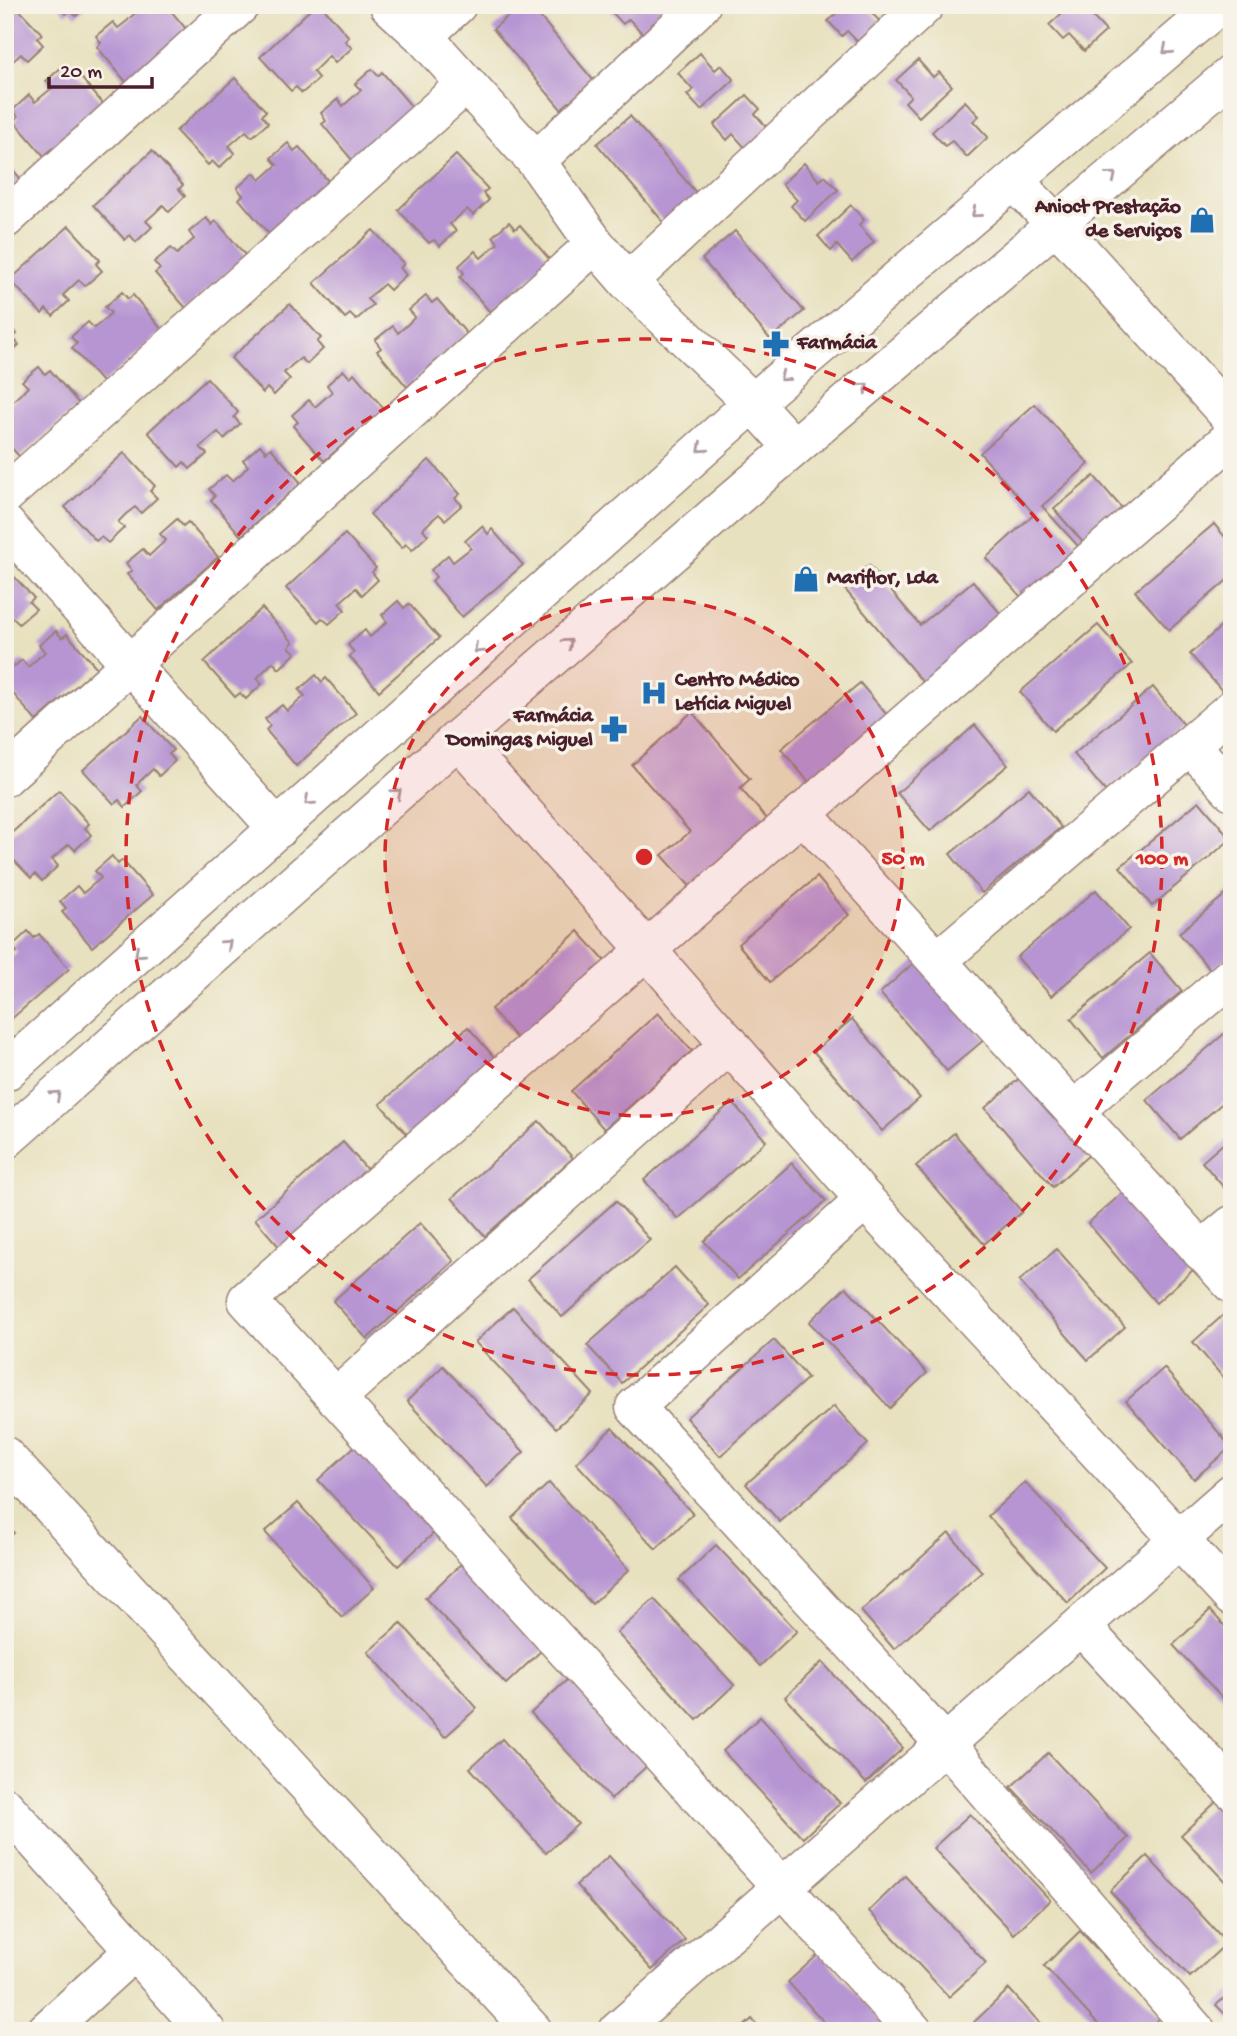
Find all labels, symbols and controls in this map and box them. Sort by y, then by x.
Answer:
one-way arrow [1163,42,1176,54]
scale bar [49,46,152,90]
text: 20 m [60,61,102,86]
one-way arrow [1104,172,1117,184]
place label: Anioct Prestação de Serviços [1034,196,1182,245]
one-way arrow [971,205,984,217]
shop icon: Anioct Prestação de Serviços [1187,205,1217,235]
pharmacy icon: Farmácia [761,329,791,359]
place label: Farmácia [796,332,878,357]
one-way arrow [779,369,792,381]
one-way arrow [856,383,869,395]
one-way arrow [698,440,711,453]
shop icon: Mariflor, Lda [791,564,821,594]
place label: Mariflor, Lda [827,567,939,592]
one-way arrow [560,639,573,651]
one-way arrow [473,641,486,653]
place label: Centro Médico Letícia Miguel [674,669,799,718]
hospital icon: Centro Médico Letícia Miguel [639,678,669,708]
place label: Farmácia Domingas Miguel [444,705,594,754]
pharmacy icon: Farmácia Domingas Miguel [599,714,629,744]
one-way arrow [389,789,402,801]
one-way arrow [304,793,317,805]
centre of rings [632,845,656,869]
text: 50 m [882,848,925,873]
text: 100 m [1135,848,1188,873]
one-way arrow [218,940,231,952]
one-way arrow [134,944,147,957]
one-way arrow [48,1091,61,1103]

